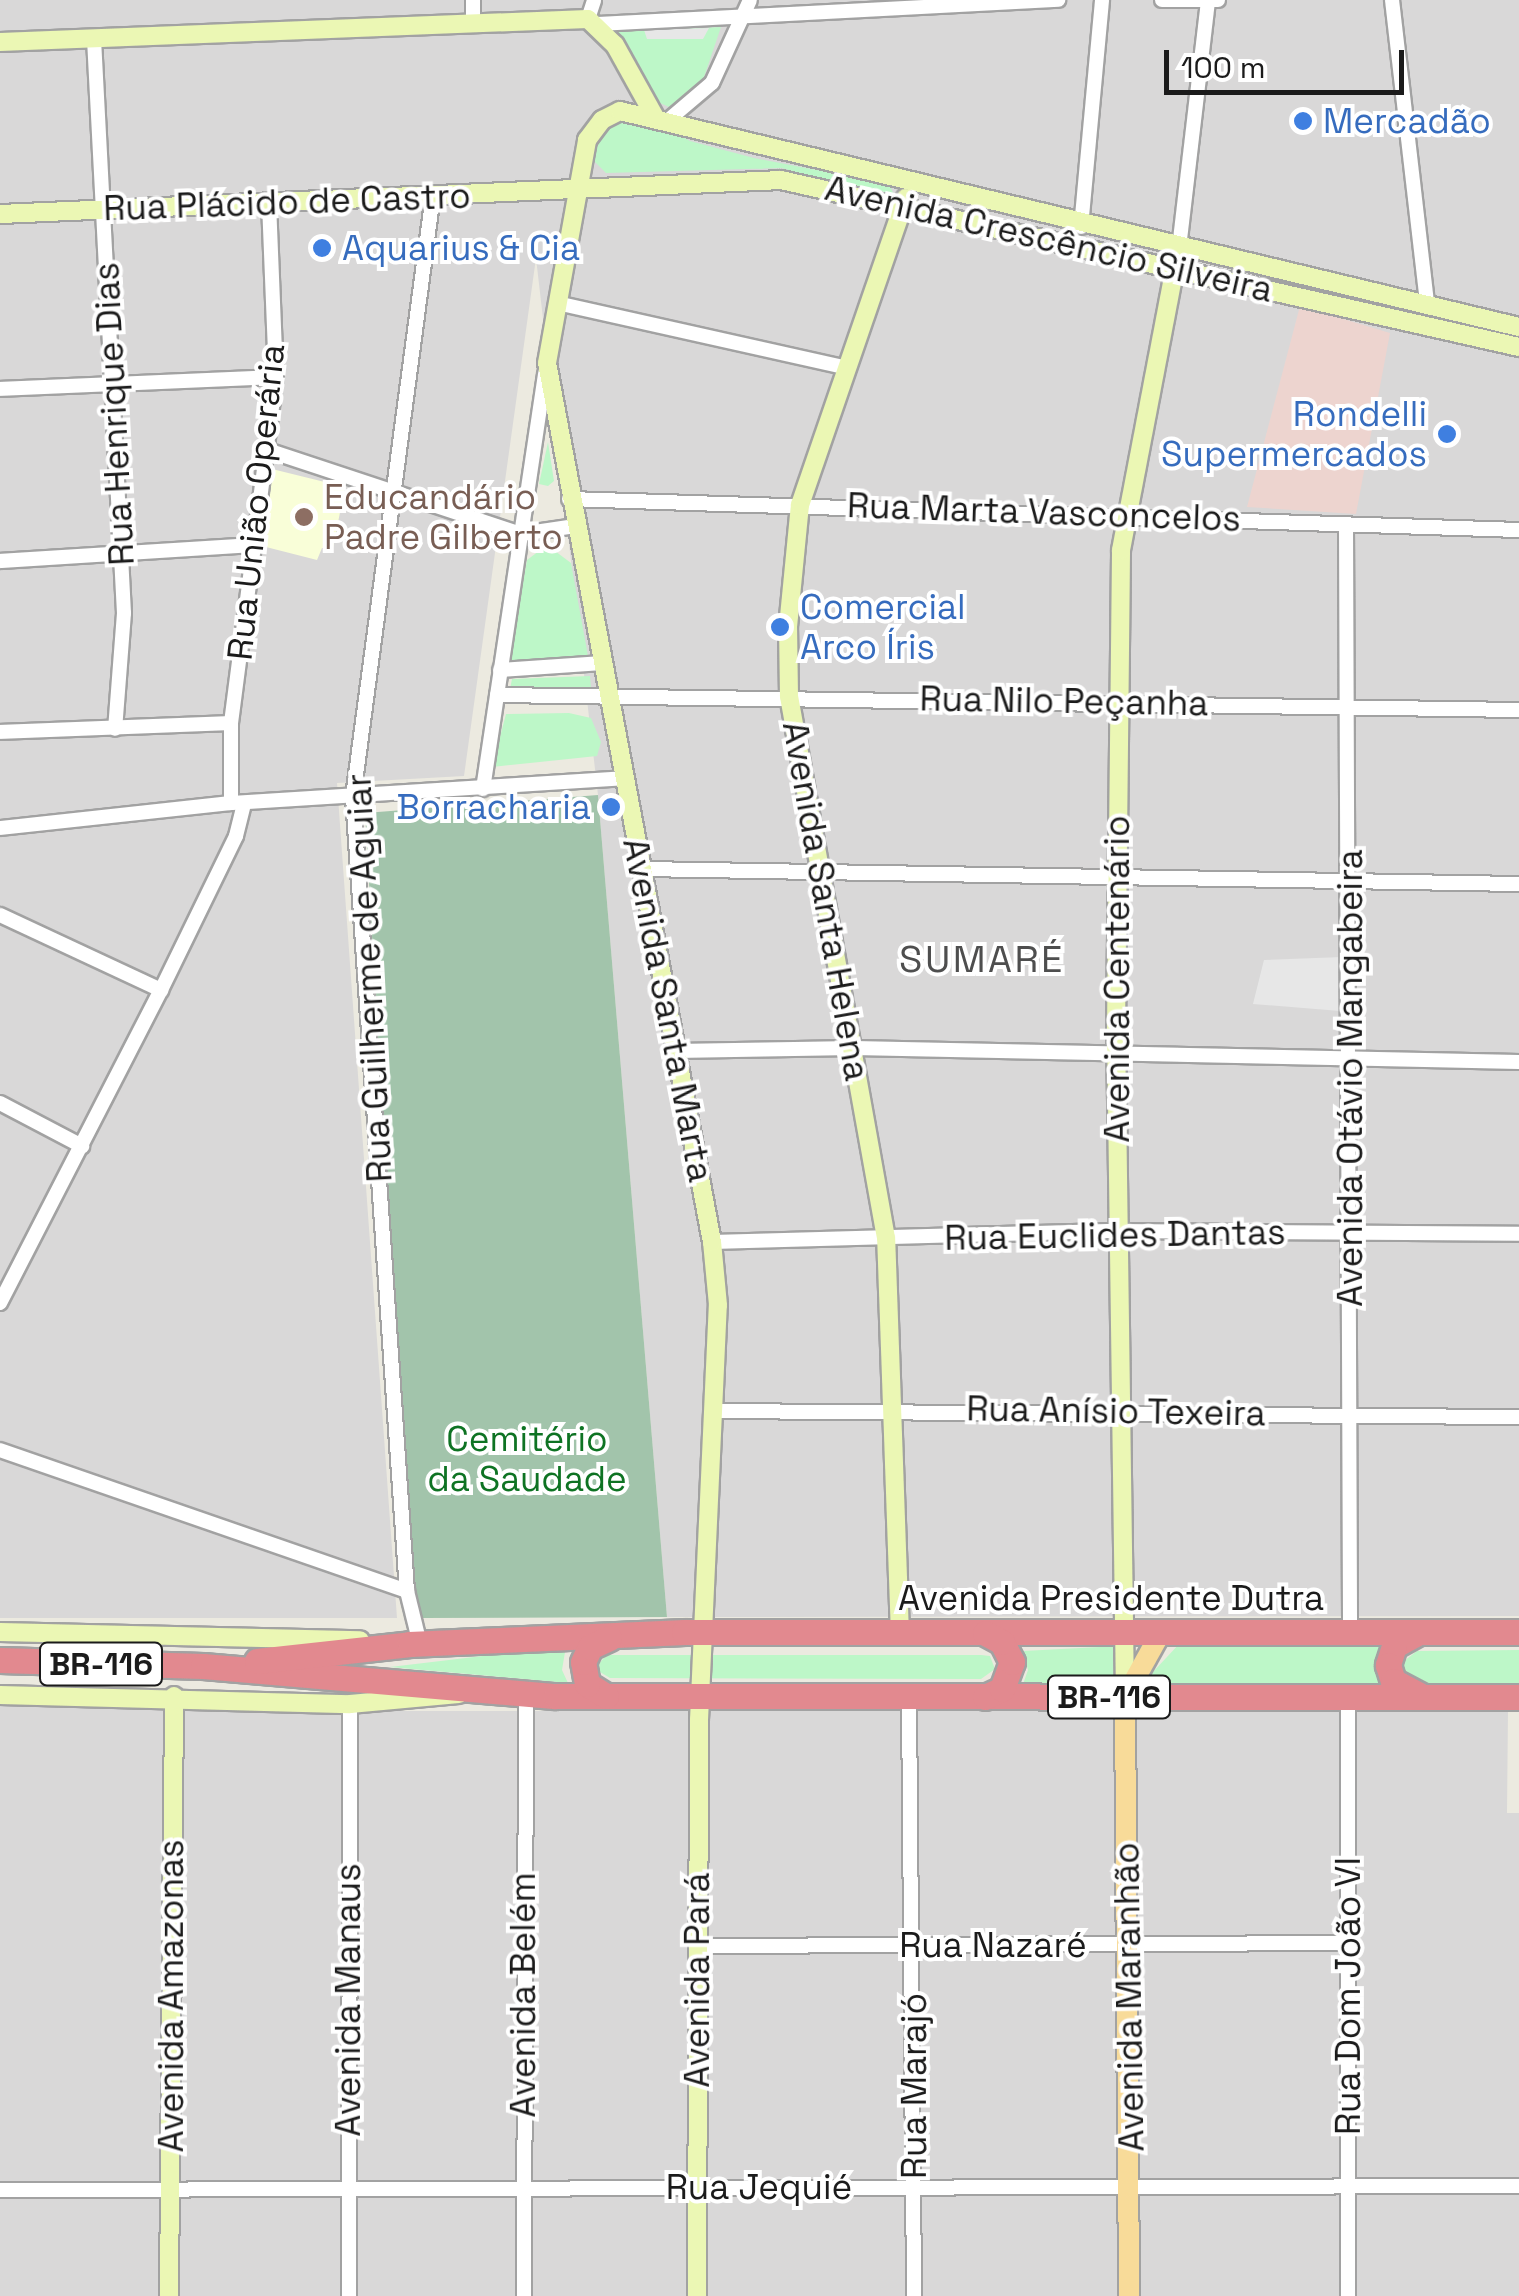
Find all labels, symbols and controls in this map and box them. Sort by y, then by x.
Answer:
scale bar [1169,30,1409,92]
text: 100 m [1181,48,1266,87]
place label: Mercadão [1323,100,1491,142]
marker: Mercadão [1292,110,1314,132]
street label: Avenida Crescêncio Silveira [821,167,1277,311]
street label: Rua Plácido de Castro [103,175,471,229]
place label: Aquarius & Cia [342,227,580,269]
marker: Aquarius & Cia [311,237,333,259]
street label: Rua Henrique Dias [85,261,143,567]
street label: Rua União Operária [219,342,293,662]
place label: Rondelli Supermercados [1161,393,1427,475]
marker: Rondelli Supermercados [1436,423,1458,445]
place label: Educandário Padre Gilberto [324,476,563,558]
street label: Rua Marta Vasconcelos [846,484,1242,540]
marker: Educandário Padre Gilberto [293,506,315,528]
place label: Comercial Arco Íris [800,586,966,668]
marker: Comercial Arco Íris [769,616,791,638]
street label: Rua Nilo Peçanha [919,677,1209,725]
street label: Avenida Santa Helena [774,718,878,1084]
street label: Rua Guilherme de Aguiar [337,772,401,1184]
place label: Borracharia [396,786,591,828]
marker: Borracharia [600,796,622,818]
street label: Avenida Centenário [1096,815,1138,1143]
street label: Avenida Santa Marta [614,835,722,1185]
street label: Avenida Otávio Mangabeira [1329,849,1371,1307]
district label: SUMARÉ [899,937,1065,983]
street label: Rua Euclides Dantas [944,1211,1286,1259]
street label: Rua Anísio Texeira [965,1387,1267,1435]
park label: Cemitério da Saudade [427,1418,627,1500]
street label: Avenida Presidente Dutra [898,1577,1324,1619]
road number: BR-116 [38,1637,164,1691]
road number: BR-116 [1046,1670,1172,1724]
street label: Avenida Amazonas [150,1839,192,2153]
street label: Avenida Maranhão [1105,1842,1153,2152]
street label: Rua Dom João VI [1327,1857,1369,2135]
street label: Avenida Manaus [327,1863,369,2137]
street label: Avenida Belém [502,1872,544,2118]
street label: Avenida Pará [676,1872,718,2088]
street label: Rua Nazaré [899,1924,1087,1966]
street label: Rua Marajó [893,1993,935,2179]
street label: Rua Jequié [666,2166,852,2208]

